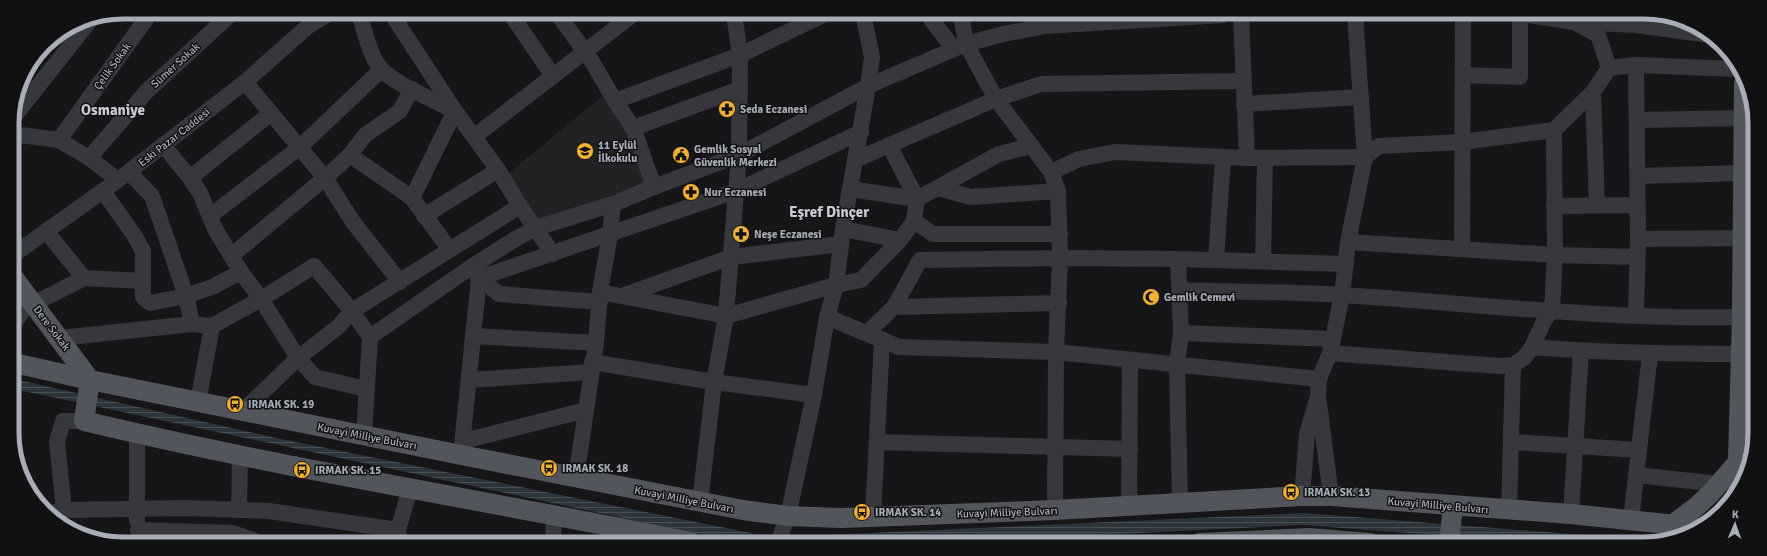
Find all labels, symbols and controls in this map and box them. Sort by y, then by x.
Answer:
street label: Çelik Sokak [91,40,134,92]
street label: Sümer Sokak [148,40,203,91]
pharmacy icon: Seda Eczanesi [717,99,737,119]
district label: Osmaniye [81,101,145,119]
place label: Seda Eczanesi [740,103,807,116]
street label: Eski Pazar Caddesi [136,105,213,169]
place label: 11 Eylül İlkokulu [598,139,637,165]
school or university icon: 11 Eylül İlkokulu [575,141,595,161]
place label: Gemlik Sosyal Güvenlik Merkezi [694,143,777,169]
public building icon: Gemlik Sosyal Güvenlik Merkezi [671,145,691,165]
pharmacy icon: Nur Eczanesi [681,182,701,202]
place label: Nur Eczanesi [704,186,766,199]
district label: Eşref Dinçer [789,203,869,221]
pharmacy icon: Neşe Eczanesi [731,224,751,244]
place label: Neşe Eczanesi [754,228,822,241]
mosque icon: Gemlik Cemevi [1141,287,1161,307]
place label: Gemlik Cemevi [1164,291,1235,304]
street label: Dere Sokak [31,303,73,354]
bus stop icon: IRMAK SK. 19 [225,394,245,414]
place label: IRMAK SK. 19 [248,398,314,411]
street label: Kuvayi Milliye Bulvarı [316,420,418,453]
bus stop icon: IRMAK SK. 18 [539,458,559,478]
bus stop icon: IRMAK SK. 15 [292,460,312,480]
place label: IRMAK SK. 18 [562,462,628,475]
place label: IRMAK SK. 15 [315,464,381,477]
bus stop icon: IRMAK SK. 13 [1281,482,1301,502]
street label: Kuvayi Milliye Bulvarı [633,483,735,516]
place label: IRMAK SK. 13 [1304,486,1370,499]
street label: Kuvayi Milliye Bulvarı [1387,495,1489,516]
bus stop icon: IRMAK SK. 14 [852,502,872,522]
street label: Kuvayi Milliye Bulvarı [956,504,1058,521]
north arrow [1715,504,1755,544]
place label: IRMAK SK. 14 [875,506,941,519]
text: K [1732,508,1739,521]

